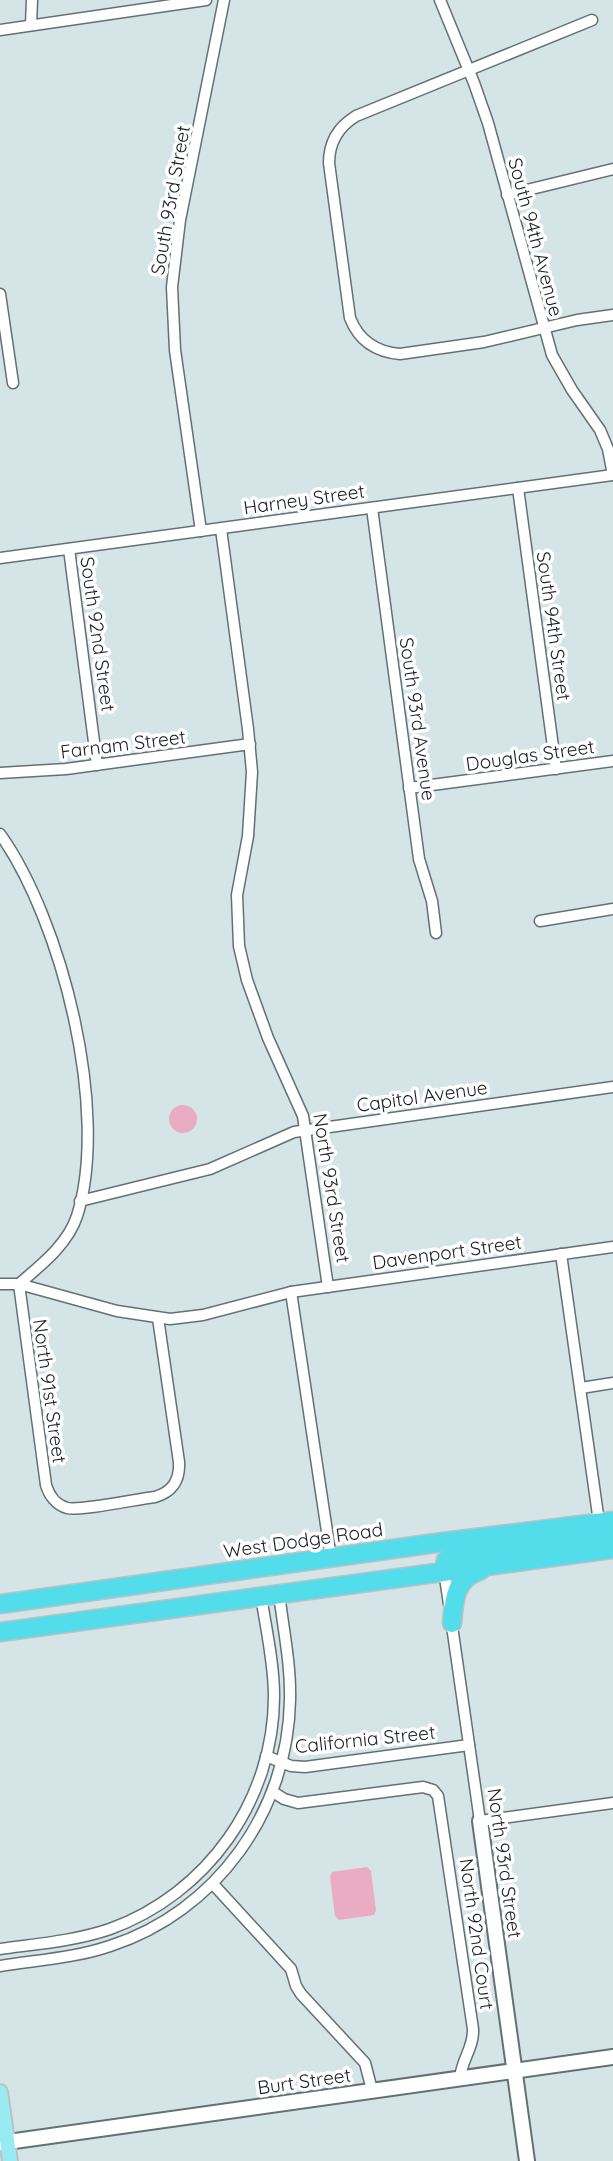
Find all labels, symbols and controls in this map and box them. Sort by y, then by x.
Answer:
street label: South 93rd Street [145,123,195,277]
street label: South 94th Avenue [503,155,569,319]
street label: Harney Street [242,479,366,519]
street label: South 94th Street [532,550,576,702]
street label: South 92nd Street [75,555,121,713]
street label: South 93rd Avenue [395,636,441,802]
street label: Farnam Street [59,724,187,764]
street label: Douglas Street [464,734,596,776]
street label: Capitol Avenue [355,1075,489,1117]
street label: North 93rd Street [308,1111,356,1265]
street label: Davenport Street [371,1230,523,1274]
street label: North 91st Street [28,1317,72,1465]
street label: West Dodge Road [222,1517,384,1563]
street label: California Street [294,1720,436,1758]
street label: North 93rd Street [483,1786,527,1940]
street label: North 92nd Court [455,1857,499,2011]
street label: Burt Street [256,2063,352,2099]

